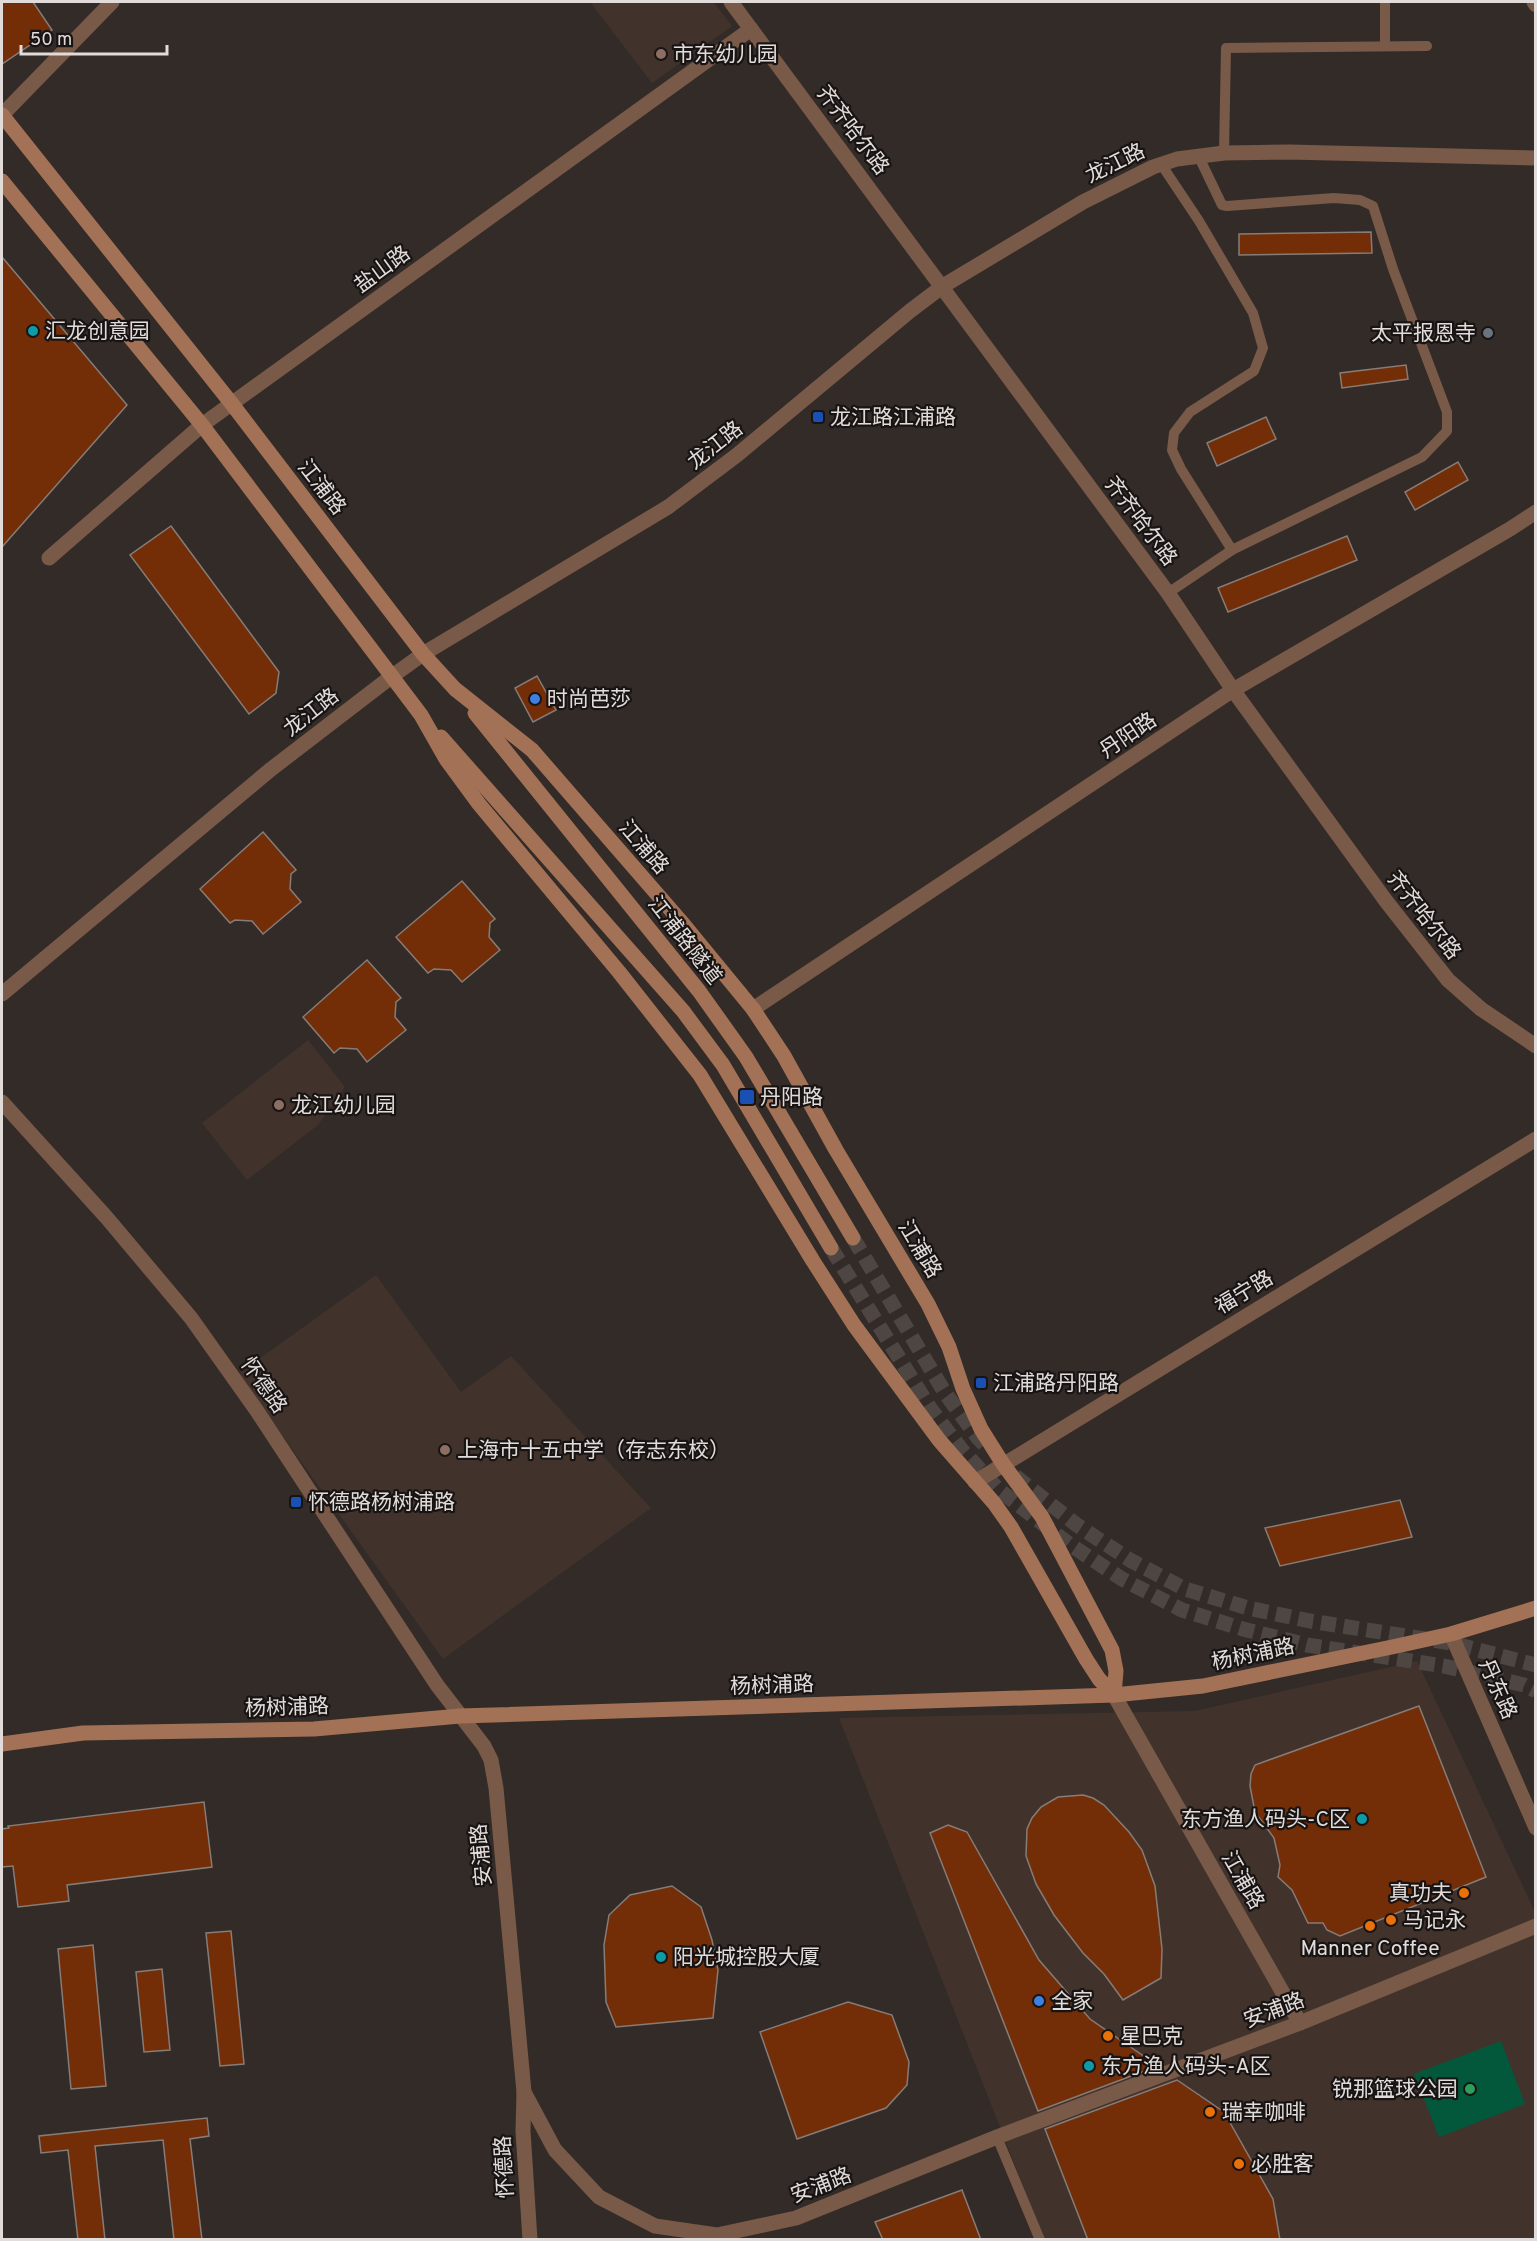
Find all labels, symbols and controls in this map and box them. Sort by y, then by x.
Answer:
scale bar [21,18,166,56]
text: 50 m [30,29,72,52]
place label: 市东幼儿园 [673,42,778,69]
marker: 市东幼儿园 [654,47,668,61]
street label: 齐齐哈尔路 [809,81,894,181]
street label: 龙江路 [1081,138,1150,190]
street label: 盐山路 [349,241,416,300]
place label: 汇龙创意园 [45,319,150,346]
place label: 太平报恩寺 [1371,321,1476,348]
marker: 汇龙创意园 [26,324,40,338]
marker: 太平报恩寺 [1481,326,1495,340]
place label: 龙江路江浦路 [830,405,956,432]
marker: 龙江路江浦路 [811,410,825,424]
street label: 龙江路 [683,416,749,476]
street label: 江浦路 [291,455,351,521]
street label: 齐齐哈尔路 [1097,472,1182,572]
street label: 龙江路 [279,683,345,743]
place label: 时尚芭莎 [547,687,631,714]
marker: 时尚芭莎 [528,692,542,706]
street label: 丹阳路 [1095,707,1163,765]
street label: 江浦路 [612,815,674,881]
street label: 齐齐哈尔路 [1380,866,1466,966]
street label: 江浦路隧道 [641,891,727,991]
place label: 丹阳路 [760,1085,823,1112]
marker: 丹阳路 [738,1088,756,1106]
place label: 龙江幼儿园 [291,1093,396,1120]
marker: 龙江幼儿园 [272,1098,286,1112]
street label: 江浦路 [891,1216,947,1284]
street label: 福宁路 [1211,1265,1279,1321]
street label: 怀德路 [234,1352,292,1419]
place label: 江浦路丹阳路 [993,1371,1119,1398]
marker: 江浦路丹阳路 [974,1376,988,1390]
place label: 上海市十五中学（存志东校） [457,1438,730,1465]
marker: 上海市十五中学（存志东校） [438,1443,452,1457]
place label: 怀德路杨树浦路 [308,1490,455,1517]
marker: 怀德路杨树浦路 [289,1495,303,1509]
street label: 杨树浦路 [1209,1634,1297,1677]
street label: 丹东路 [1471,1655,1522,1724]
street label: 杨树浦路 [730,1672,814,1701]
street label: 杨树浦路 [245,1694,329,1723]
place label: 东方渔人码头-C区 [1181,1807,1350,1834]
marker: 东方渔人码头-C区 [1355,1812,1369,1826]
street label: 安浦路 [466,1822,499,1887]
street label: 江浦路 [1214,1847,1269,1915]
place label: 真功夫 [1389,1881,1452,1908]
marker: 真功夫 [1457,1886,1471,1900]
place label: 马记永 [1403,1908,1466,1935]
marker: 马记永 [1384,1913,1398,1927]
marker: Manner Coffee [1363,1919,1377,1933]
place label: Manner Coffee [1301,1936,1439,1963]
place label: 阳光城控股大厦 [673,1945,820,1972]
marker: 阳光城控股大厦 [654,1950,668,1964]
street label: 安浦路 [1240,1988,1309,2035]
place label: 全家 [1051,1989,1093,2016]
marker: 全家 [1032,1994,1046,2008]
place label: 星巴克 [1120,2024,1183,2051]
marker: 星巴克 [1101,2029,1115,2043]
place label: 东方渔人码头-A区 [1101,2054,1271,2081]
marker: 东方渔人码头-A区 [1082,2059,1096,2073]
place label: 锐那篮球公园 [1332,2077,1458,2104]
marker: 锐那篮球公园 [1463,2082,1477,2096]
place label: 瑞幸咖啡 [1222,2100,1306,2127]
marker: 瑞幸咖啡 [1203,2105,1217,2119]
street label: 怀德路 [490,2135,521,2199]
place label: 必胜客 [1251,2152,1314,2179]
marker: 必胜客 [1232,2157,1246,2171]
street label: 安浦路 [787,2163,856,2210]

